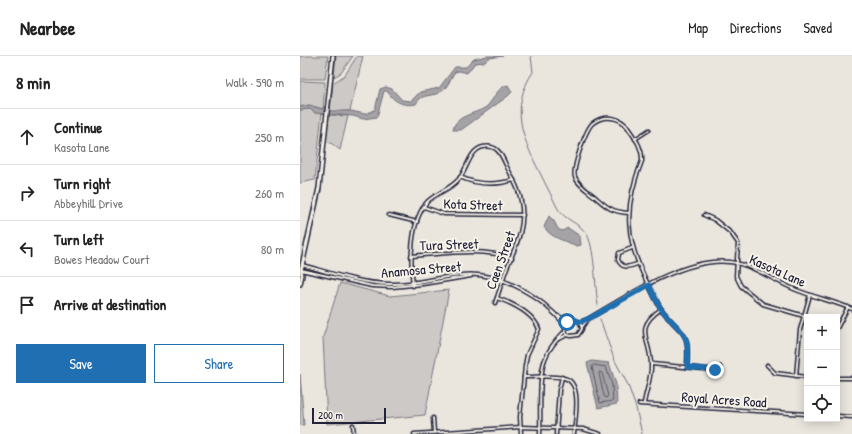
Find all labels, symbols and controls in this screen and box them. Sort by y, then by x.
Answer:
text: Nearbee [20,15,75,41]
text: Map [688,18,708,37]
text: Directions [730,18,781,37]
text: Saved [803,18,832,37]
text: 8 min [16,71,50,94]
text: Walk · 590 m [226,73,284,91]
text: Continue [54,117,102,138]
icon: ahead [16,126,38,148]
text: 250 m [255,128,284,146]
text: Kasota Lane [54,138,110,156]
text: Turn right [54,173,110,194]
icon: right [16,182,38,204]
text: 260 m [255,184,284,202]
street label: Kota Street [443,193,503,215]
text: Abbeyhill Drive [54,194,123,212]
street label: Caen Street [481,228,519,292]
text: Turn left [54,229,104,250]
street label: Tura Street [419,233,479,255]
icon: left [16,238,38,260]
text: 80 m [261,240,284,258]
street label: Kasota Lane [747,249,810,291]
text: Bowes Meadow Court [54,250,149,268]
street label: Anamosa Street [380,256,462,282]
icon: arrive [16,294,38,316]
text: Arrive at destination [54,294,166,315]
route start [558,313,576,331]
map controls [804,314,840,422]
button: + [804,314,840,350]
button: Save [16,344,146,383]
button: Share [154,344,284,383]
button: − [804,350,840,386]
route end [706,361,724,379]
button: locate [804,386,840,422]
street label: Royal Acres Road [681,387,768,412]
scale bar [312,406,386,425]
text: 200 m [318,408,343,422]

